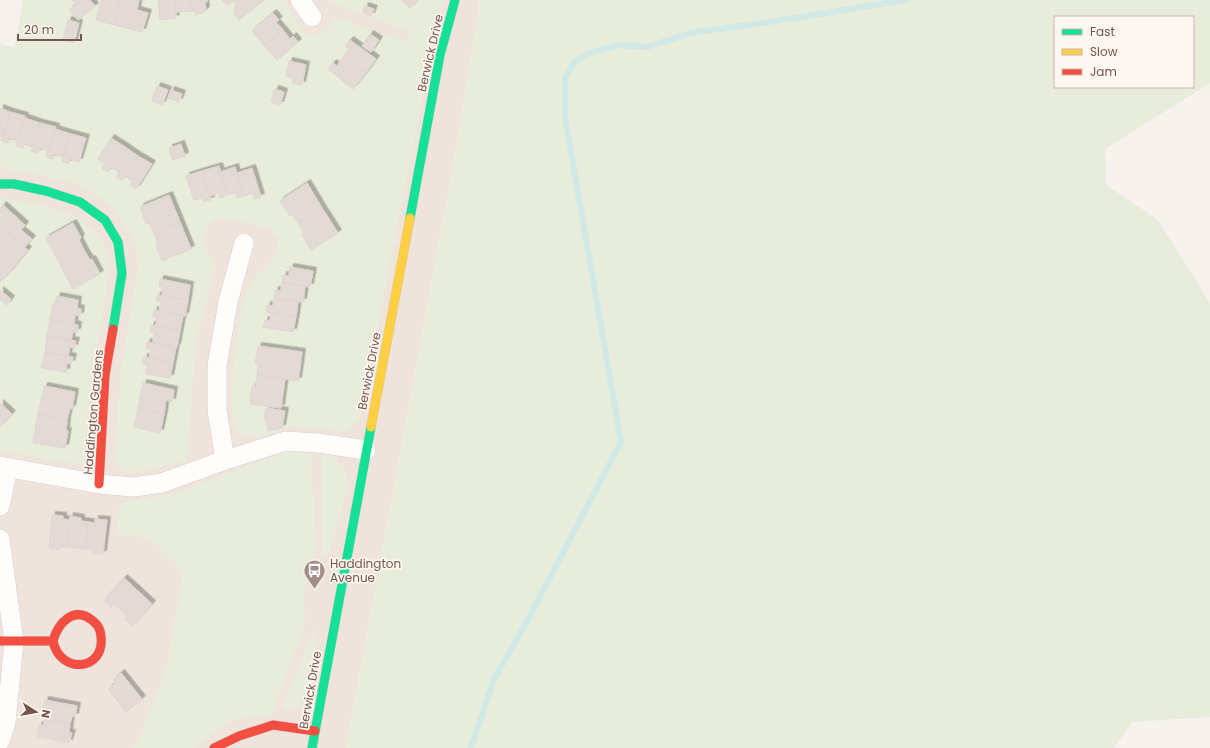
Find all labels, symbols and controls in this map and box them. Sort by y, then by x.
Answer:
street label: Berwick Drive [413,13,447,93]
scale bar [18,16,81,42]
legend [1054,16,1194,88]
text: 20 m [24,21,54,38]
text: Fast [1090,23,1115,40]
text: Slow [1090,43,1118,60]
text: Jam [1090,63,1117,80]
street label: Berwick Drive [353,331,385,411]
street label: Haddington Gardens [79,349,107,475]
place label: Haddington Avenue [330,555,401,586]
bus stop icon: Haddington Avenue [302,557,328,590]
street label: Berwick Drive [295,650,325,730]
north arrow [16,692,56,732]
text: N [37,708,54,719]

